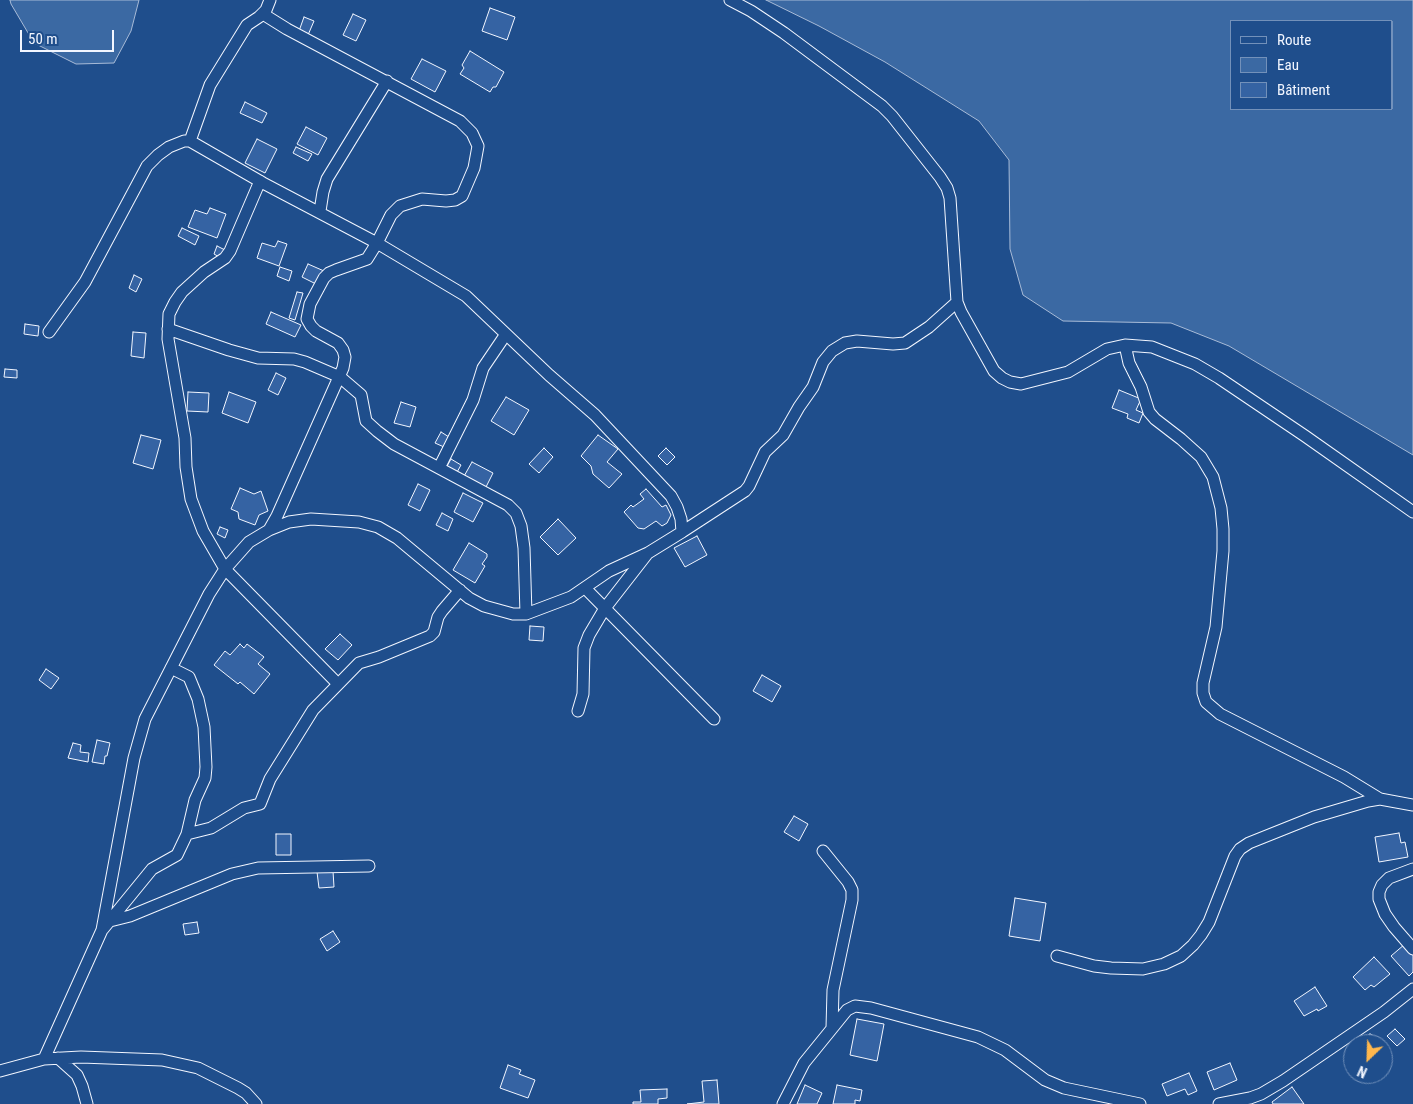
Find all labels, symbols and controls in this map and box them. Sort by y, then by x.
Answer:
scale bar [22,20,116,52]
legend [1230,20,1393,110]
text: 50 m [28,30,58,48]
text: Route [1277,31,1311,49]
text: Eau [1277,56,1299,74]
text: Bâtiment [1277,81,1330,99]
north arrow [1343,1034,1393,1084]
text: N [1355,1063,1369,1081]

